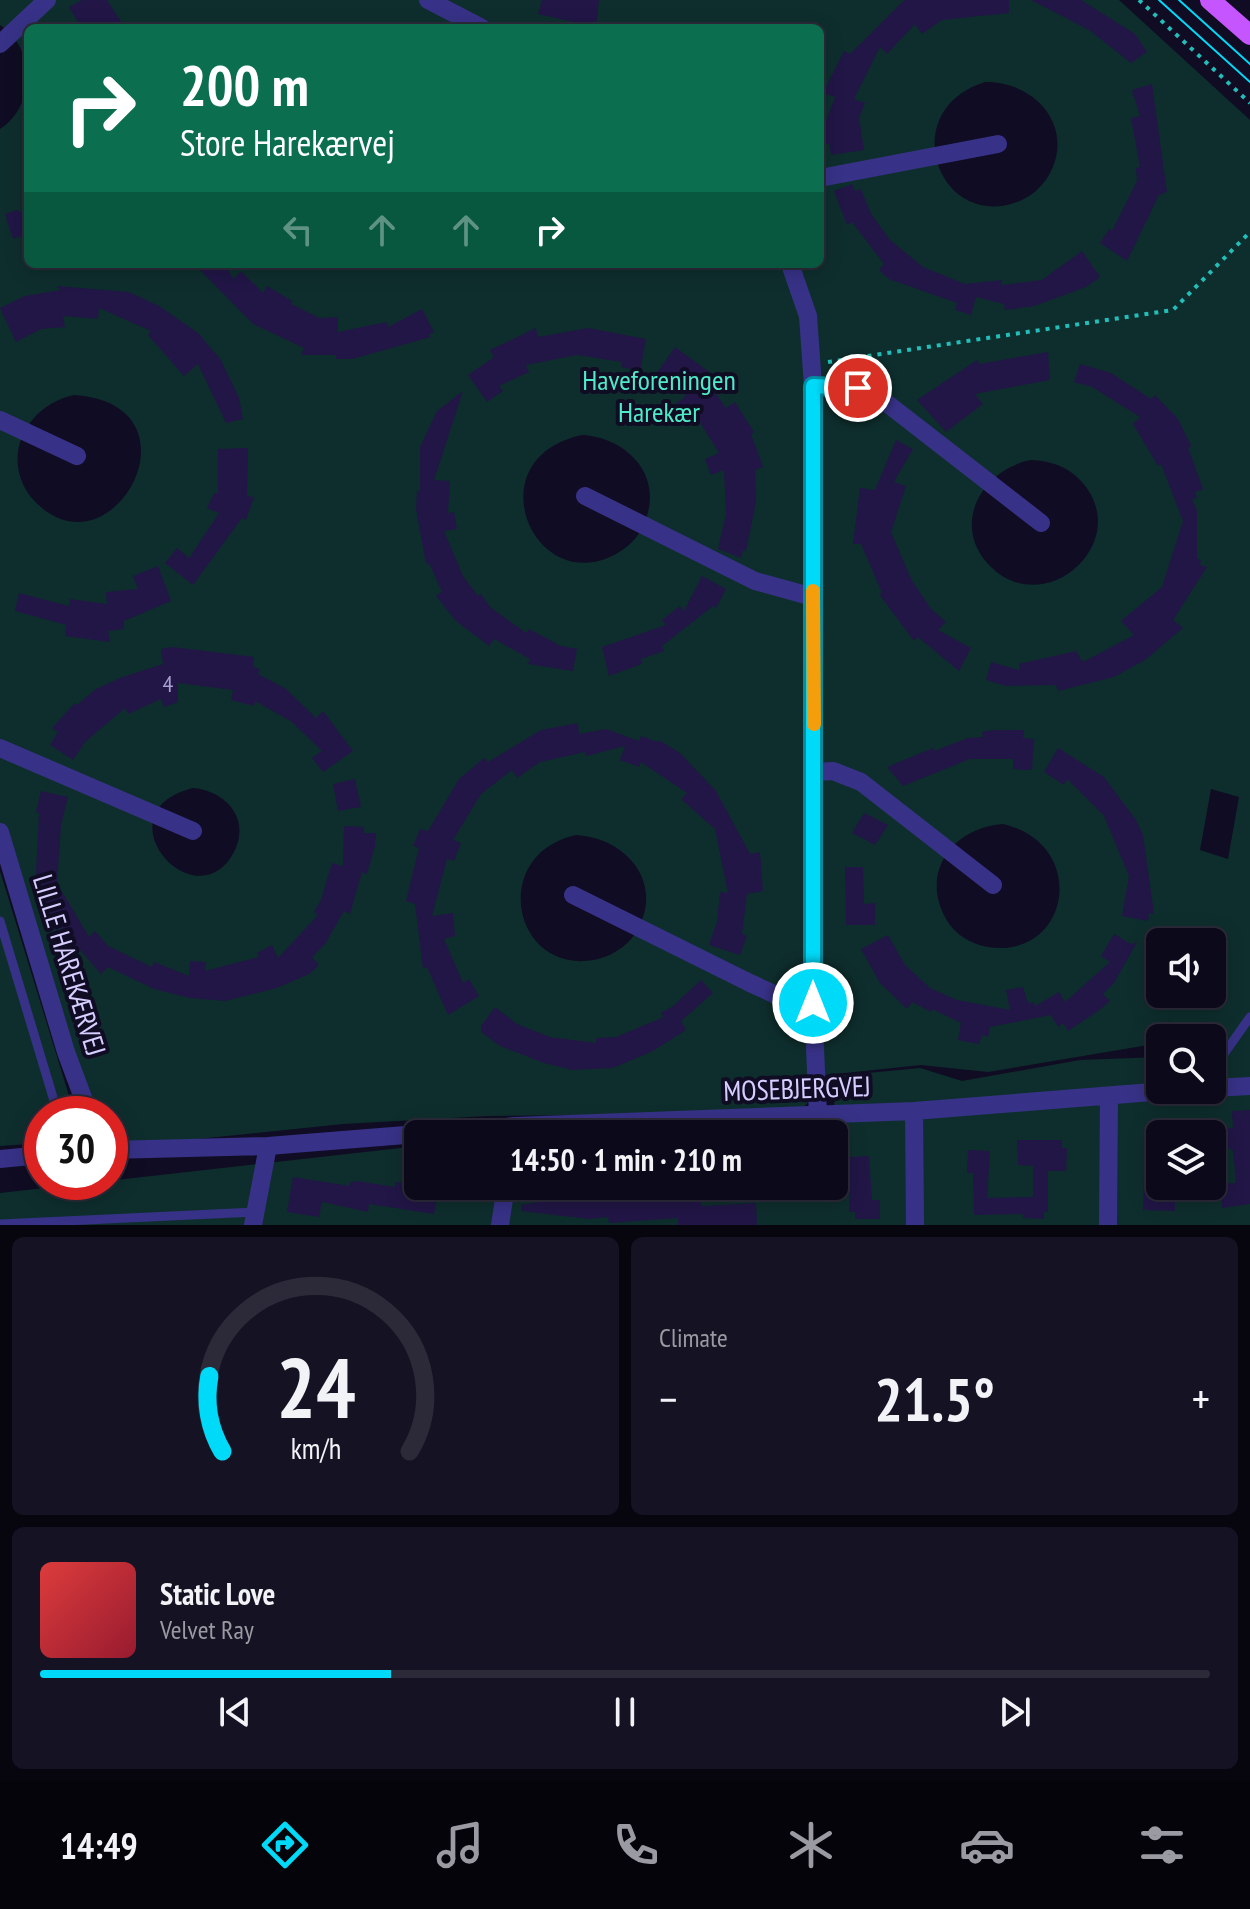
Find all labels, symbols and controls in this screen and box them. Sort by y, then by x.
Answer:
text: 200 m [180,49,309,121]
icon: right [48,56,152,160]
text: Store Harekærvej [180,119,395,166]
icon: left [276,208,320,252]
icon: ahead [360,208,404,252]
icon: ahead [444,208,488,252]
icon: right [528,208,572,252]
pin [824,354,892,422]
park label: Haveforeningen Harekær [582,361,736,430]
icon: arrive [836,366,880,410]
house number: 4 [163,668,174,699]
street label: LILLE HAREKÆRVEJ [25,870,115,1060]
map controls [1146,928,1226,1200]
button: sound [1146,928,1226,1008]
position arrow [771,961,855,1045]
button: search [1146,1024,1226,1104]
street label: MOSEBJERGVEJ [723,1067,871,1109]
speed limit sign: 30 [24,1096,128,1200]
button: layers [1146,1120,1226,1200]
text: 14:50 · 1 min · 210 m [510,1140,742,1179]
text: Climate [659,1321,728,1354]
text: 24 [276,1333,355,1441]
text: 21.5° [874,1360,995,1438]
text: − [659,1370,677,1427]
text: + [1192,1370,1210,1427]
text: km/h [290,1430,341,1467]
text: Static Love [160,1574,275,1613]
text: Velvet Ray [160,1613,254,1646]
icon: previous [213,1690,257,1734]
icon: pause [603,1690,647,1734]
icon: next [993,1690,1037,1734]
icon: directions [257,1817,313,1873]
icon: music [432,1817,488,1873]
icon: phone [608,1817,664,1873]
icon: climate [783,1817,839,1873]
icon: car [959,1817,1015,1873]
icon: filters [1134,1817,1190,1873]
text: 14:49 [60,1822,138,1869]

